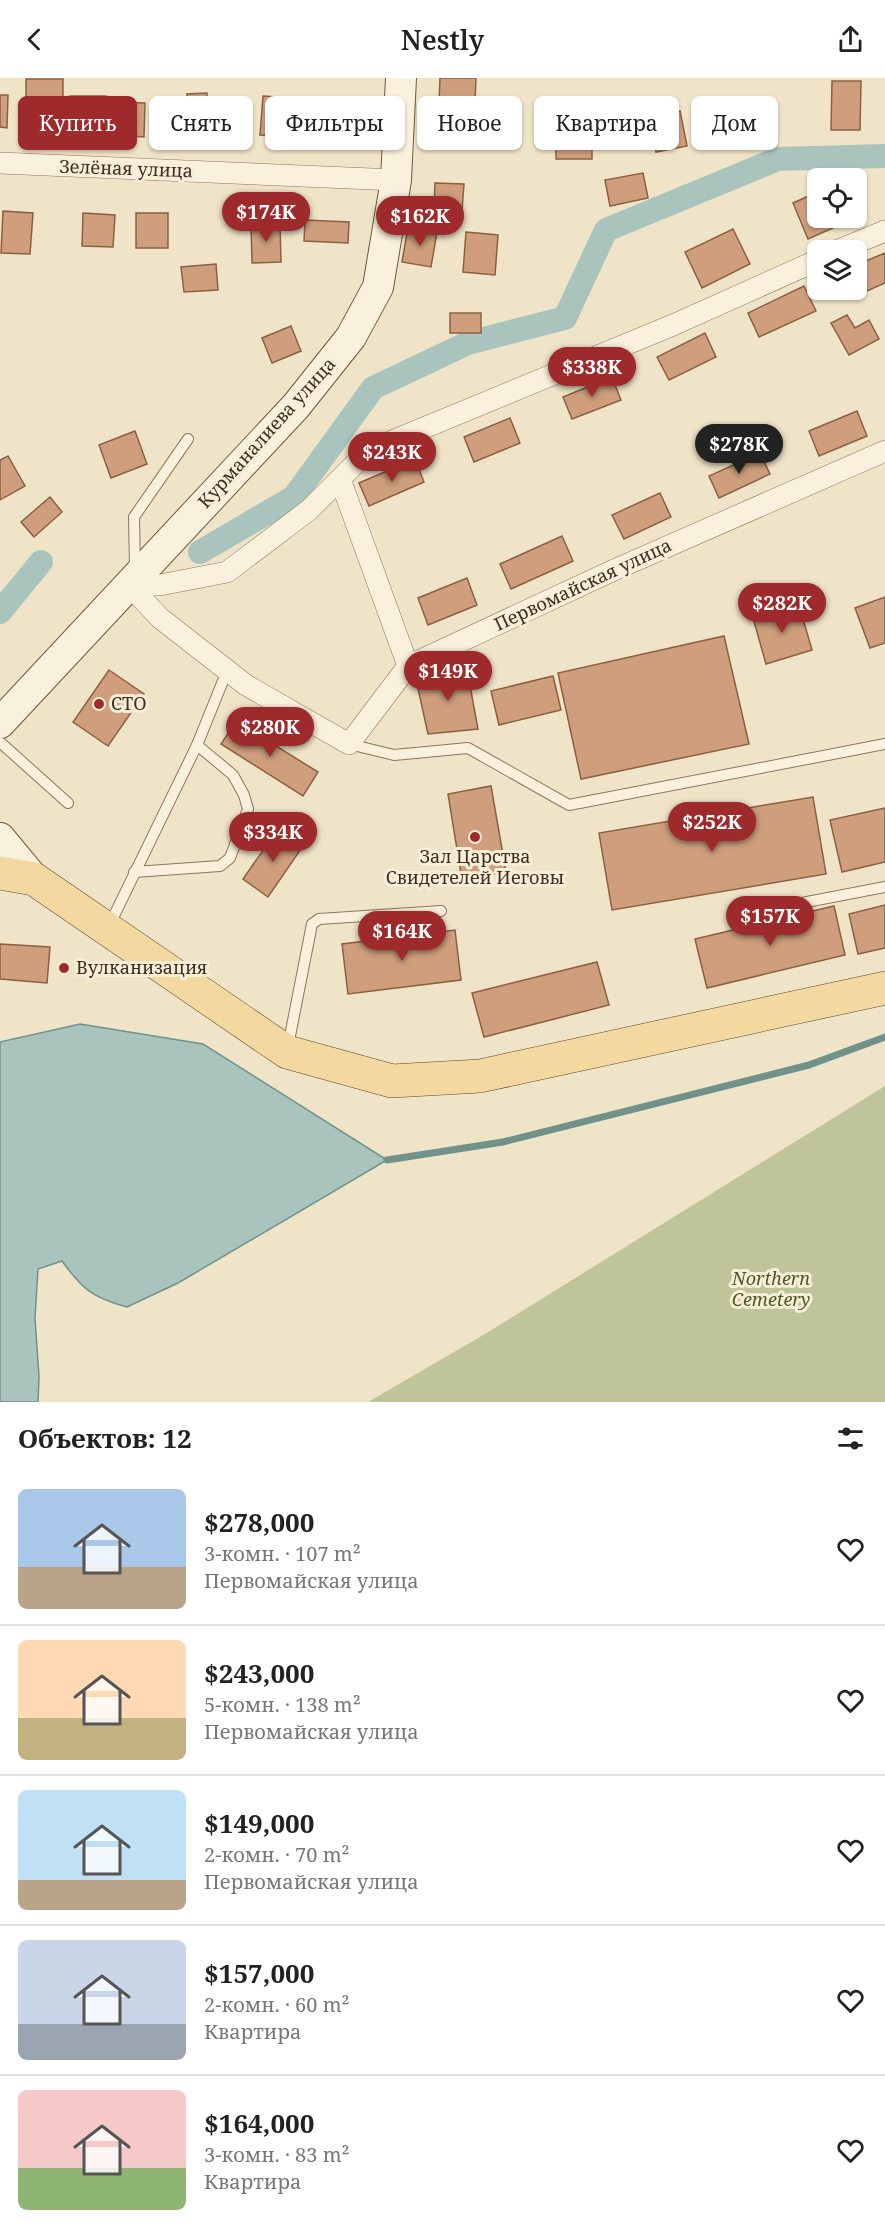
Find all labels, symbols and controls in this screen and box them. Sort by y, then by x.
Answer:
text: Nestly [401,21,484,58]
icon: back [18,23,51,56]
icon: share [834,23,867,56]
chip: Купить [18,96,137,150]
chip: Снять [149,96,253,150]
chip: Фильтры [265,96,405,150]
chip: Новое [417,96,522,150]
chip: Квартира [534,96,679,150]
chip: Дом [691,96,778,150]
street label: Зелёная улица [59,154,193,182]
map controls [807,168,867,300]
button: locate [807,168,867,228]
pin: $174K [224,192,308,243]
pin: $162K [378,196,462,247]
text: $174K [236,198,296,225]
text: $162K [390,202,450,229]
button: layers [807,240,867,300]
pin: $338K [550,347,634,398]
street label: Курманалиева улица [192,352,340,513]
text: $338K [562,353,622,380]
pin: $278K [697,424,781,475]
text: $278K [709,430,769,457]
pin: $243K [350,432,434,483]
text: $243K [362,438,422,465]
street label: Первомайская улица [490,532,675,636]
pin: $282K [740,583,824,634]
text: $282K [752,589,812,616]
pin: $149K [406,651,490,702]
text: $149K [418,657,478,684]
place label: СТО [111,691,147,715]
marker: СТО [92,697,106,711]
pin: $280K [228,707,312,758]
text: $280K [240,713,300,740]
pin: $252K [670,802,754,853]
text: $252K [682,808,742,835]
pin: $334K [231,812,315,863]
text: $334K [243,818,303,845]
marker: Зал Царства Свидетелей Иеговы [468,830,482,844]
place label: Зал Царства Свидетелей Иеговы [386,844,564,889]
pin: $157K [728,896,812,947]
text: $157K [740,902,800,929]
pin: $164K [360,911,444,962]
text: $164K [372,917,432,944]
place label: Вулканизация [76,955,207,979]
marker: Вулканизация [57,961,71,975]
park label: Northern Cemetery [731,1266,810,1311]
text: Объектов: 12 [18,1420,192,1456]
icon: filters [834,1422,867,1455]
text: $278,000 [204,1504,314,1540]
icon: home [66,1513,138,1585]
icon: heart [834,1533,867,1566]
text: 3-комн. · 107 m² [204,1540,361,1567]
text: Первомайская улица [204,1567,419,1594]
text: $243,000 [204,1655,314,1691]
icon: home [66,1664,138,1736]
icon: heart [834,1684,867,1717]
text: 5-комн. · 138 m² [204,1691,361,1718]
text: Первомайская улица [204,1718,419,1745]
text: $149,000 [204,1805,314,1841]
icon: home [66,1814,138,1886]
icon: heart [834,1834,867,1867]
text: 2-комн. · 70 m² [204,1841,350,1868]
text: Первомайская улица [204,1868,419,1895]
text: $157,000 [204,1955,314,1991]
icon: home [66,1964,138,2036]
icon: heart [834,1984,867,2017]
text: 2-комн. · 60 m² [204,1991,350,2018]
text: Квартира [204,2018,301,2045]
text: $164,000 [204,2105,314,2141]
icon: home [66,2114,138,2186]
icon: heart [834,2134,867,2167]
text: 3-комн. · 83 m² [204,2141,350,2168]
text: Квартира [204,2168,301,2195]

